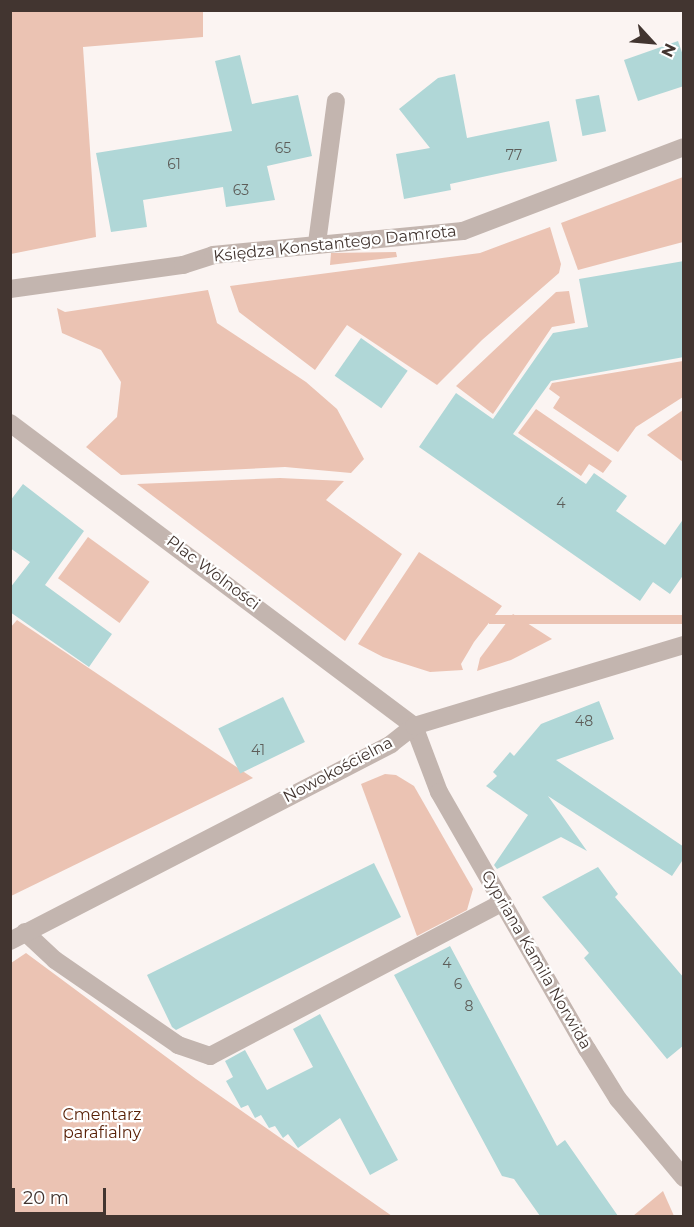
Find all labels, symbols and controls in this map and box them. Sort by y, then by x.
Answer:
north arrow [622,12,682,72]
text: N [657,40,680,60]
house number: 65 [275,140,291,156]
house number: 77 [506,147,522,163]
house number: 61 [167,156,181,172]
house number: 63 [233,182,249,198]
street label: Księdza Konstantego Damrota [213,222,457,266]
house number: 4 [556,495,566,511]
street label: Plac Wolności [163,532,263,614]
house number: 48 [575,713,593,729]
street label: Nowokościelna [280,733,396,807]
house number: 41 [251,742,265,758]
street label: Cypriana Kamila Norwida [477,867,595,1053]
house number: 4 [442,955,452,971]
house number: 6 [454,976,462,992]
house number: 8 [465,998,473,1014]
park label: Cmentarz parafialny [62,1105,142,1143]
scale bar [15,1176,110,1214]
text: 20 m [23,1187,69,1209]

